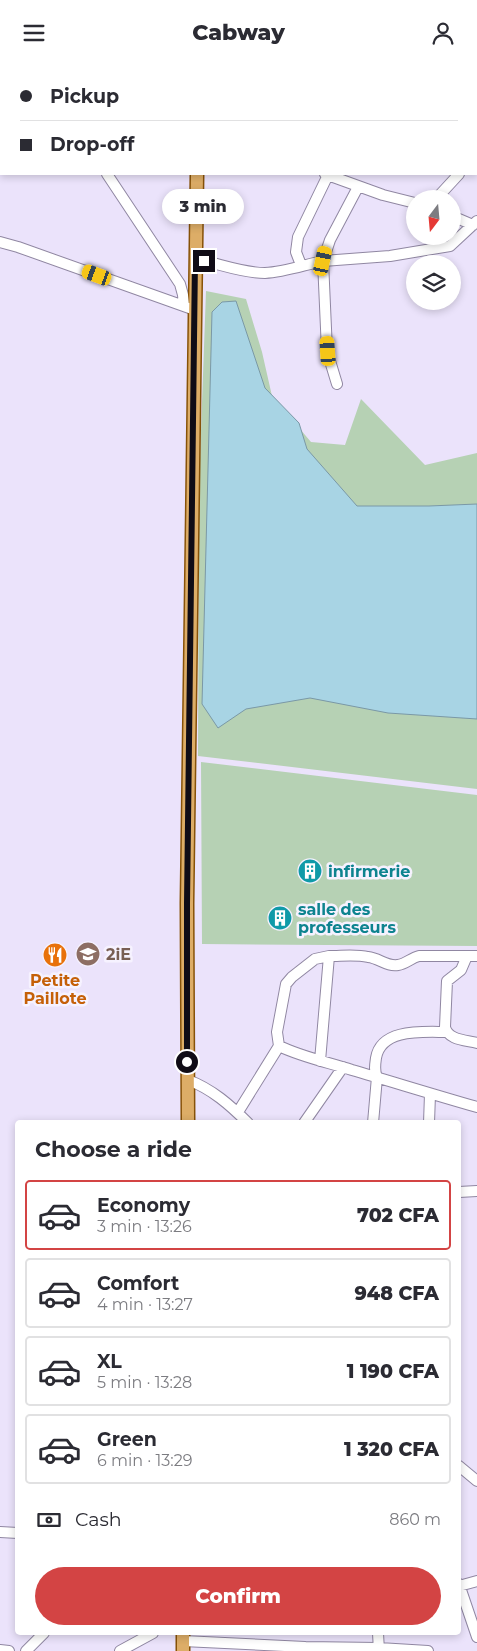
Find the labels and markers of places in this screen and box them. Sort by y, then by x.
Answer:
building icon: infirmerie [297,858,323,884]
place label: infirmerie [328,862,410,881]
place label: salle des professeurs [298,900,396,937]
building icon: salle des professeurs [267,905,293,931]
school or university icon: 2iE [75,941,101,967]
restaurant icon: Petite Paillote [42,942,68,968]
place label: 2iE [106,945,131,964]
place label: Petite Paillote [23,971,87,1008]

